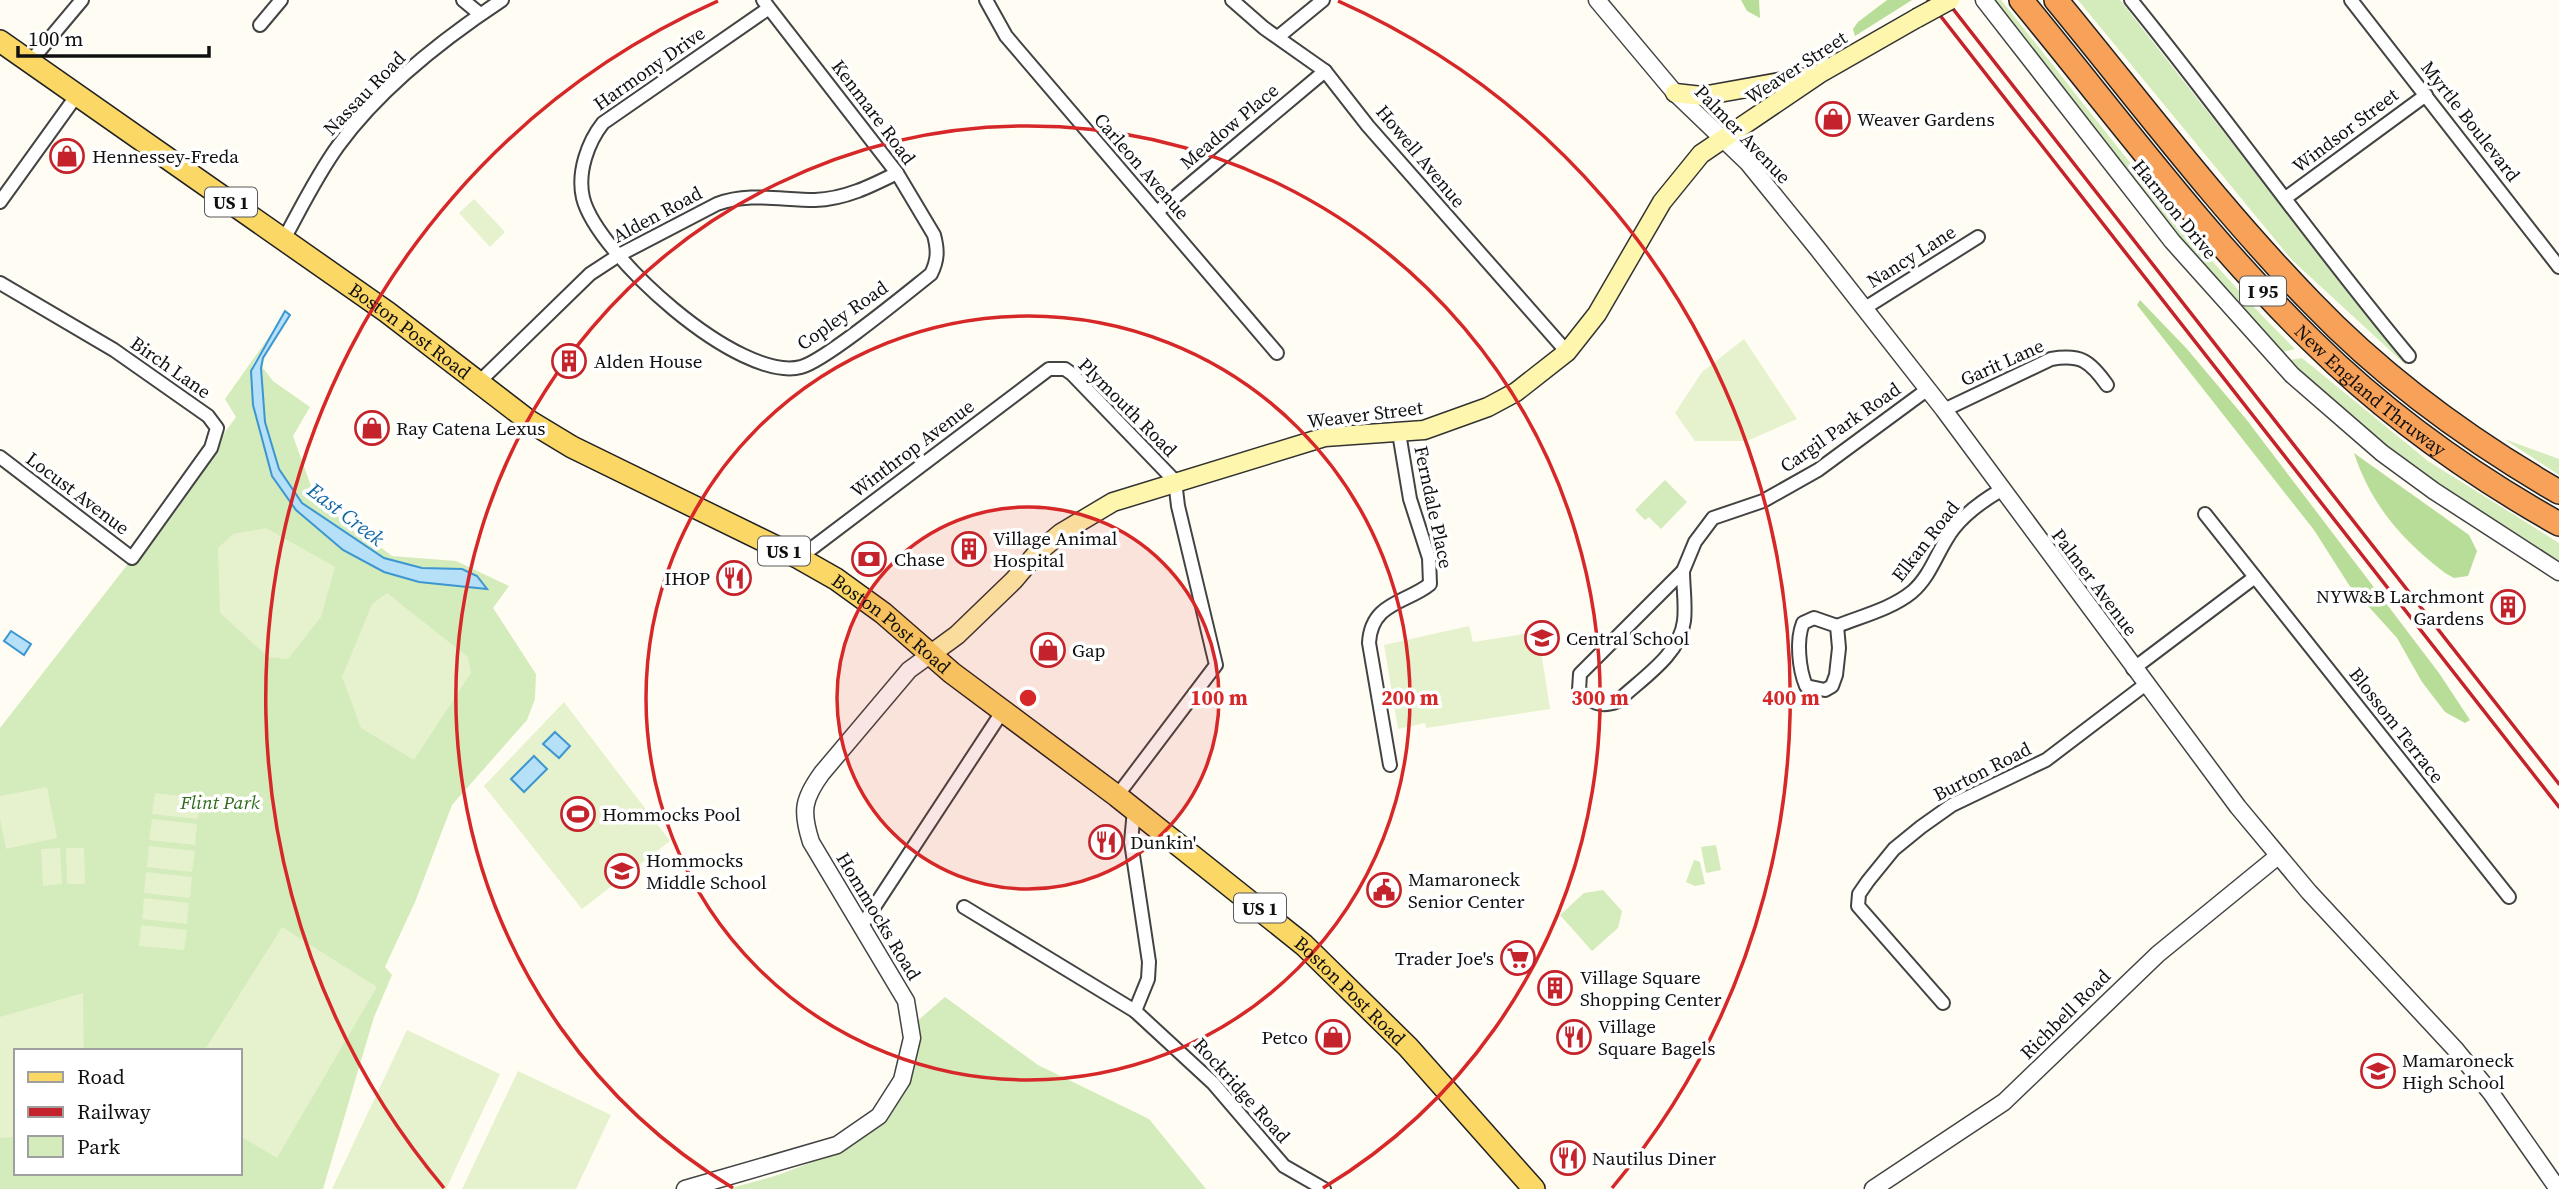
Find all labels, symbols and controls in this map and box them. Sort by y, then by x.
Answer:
scale bar [18,14,208,58]
street label: Harmony Drive [588,20,710,116]
text: 100 m [28,24,83,53]
street label: Weaver Street [1740,24,1852,110]
street label: Nassau Road [317,45,411,141]
street label: Kenmare Road [826,54,922,170]
street label: Myrtle Boulevard [2416,55,2526,187]
street label: Meadow Place [1174,77,1284,175]
street label: Palmer Avenue [1689,79,1797,189]
street label: Windsor Street [2287,81,2404,178]
street label: Howell Avenue [1370,99,1472,213]
shop icon: Weaver Gardens [1814,100,1852,138]
place label: Weaver Gardens [1857,106,1995,132]
street label: Carleon Avenue [1088,107,1196,225]
shop icon: Hennessey-Freda [48,137,86,175]
place label: Hennessey-Freda [92,143,239,169]
street label: Harmon Drive [2127,154,2223,264]
street label: Alden Road [608,179,706,248]
road number: US 1 [205,188,257,216]
street label: Nancy Lane [1862,218,1960,294]
street label: Copley Road [791,274,893,356]
street label: Boston Post Road [344,276,477,385]
road number: I 95 [2240,276,2286,306]
street label: New England Thruway [2289,318,2452,462]
street label: Birch Lane [126,330,216,404]
street label: Garit Lane [1956,332,2048,392]
building icon: Alden House [550,342,588,380]
place label: Alden House [594,348,703,374]
street label: Plymouth Road [1073,352,1183,462]
street label: Cargil Park Road [1775,376,1906,478]
street label: Winthrop Avenue [845,393,979,503]
street label: Weaver Street [1306,394,1425,434]
shop icon: Ray Catena Lexus [353,409,391,447]
place label: Ray Catena Lexus [396,415,545,441]
street label: Ferndale Place [1408,443,1460,571]
street label: Locust Avenue [21,446,135,540]
water label: East Creek [301,475,391,553]
street label: Elkan Road [1885,495,1965,587]
street label: Palmer Avenue [2046,523,2144,641]
place label: Village Animal Hospital [993,525,1118,573]
building icon: Village Animal Hospital [950,530,988,568]
road number: US 1 [758,536,810,566]
bank icon: Chase [850,540,888,578]
place label: Chase [894,546,945,572]
restaurant icon: IHOP [715,559,753,597]
place label: IHOP [664,565,710,591]
street label: Boston Post Road [827,567,957,680]
place label: NYW&B Larchmont Gardens [2316,583,2485,631]
building icon: NYW&B Larchmont Gardens [2489,588,2527,626]
school or university icon: Central School [1523,619,1561,657]
place label: Central School [1566,625,1690,651]
shop icon: Gap [1029,631,1067,669]
place label: Gap [1072,637,1105,663]
street label: Blossom Terrace [2344,662,2450,788]
text: 100 m [1190,683,1248,712]
text: 200 m [1381,683,1439,712]
text: 300 m [1571,683,1629,712]
text: 400 m [1762,683,1820,712]
centre of rings [1016,686,1040,710]
street label: Burton Road [1929,735,2036,807]
park label: Flint Park [179,789,260,815]
sports icon: Hommocks Pool [559,795,597,833]
place label: Hommocks Pool [602,801,741,827]
restaurant icon: Dunkin' [1087,823,1125,861]
place label: Dunkin' [1130,829,1196,855]
place label: Hommocks Middle School [646,847,767,895]
street label: Hommocks Road [831,847,928,985]
school or university icon: Hommocks Middle School [603,852,641,890]
place label: Mamaroneck Senior Center [1408,866,1525,914]
public building icon: Mamaroneck Senior Center [1365,871,1403,909]
road number: US 1 [1234,894,1286,923]
street label: Boston Post Road [1289,930,1412,1051]
supermarket icon: Trader Joe's [1499,939,1537,977]
place label: Trader Joe's [1395,945,1494,971]
street label: Richbell Road [2014,963,2116,1065]
place label: Village Square Shopping Center [1580,964,1722,1012]
building icon: Village Square Shopping Center [1536,969,1574,1007]
place label: Village Square Bagels [1598,1013,1715,1061]
shop icon: Petco [1314,1018,1352,1056]
restaurant icon: Village Square Bagels [1555,1018,1593,1056]
place label: Petco [1262,1024,1308,1050]
street label: Rockridge Road [1188,1032,1296,1148]
place label: Mamaroneck High School [2402,1047,2515,1095]
legend [14,1049,242,1175]
school or university icon: Mamaroneck High School [2359,1052,2397,1090]
text: Road [77,1062,125,1091]
text: Railway [77,1097,151,1126]
text: Park [77,1132,121,1161]
restaurant icon: Nautilus Diner [1549,1139,1587,1177]
place label: Nautilus Diner [1592,1145,1716,1171]

